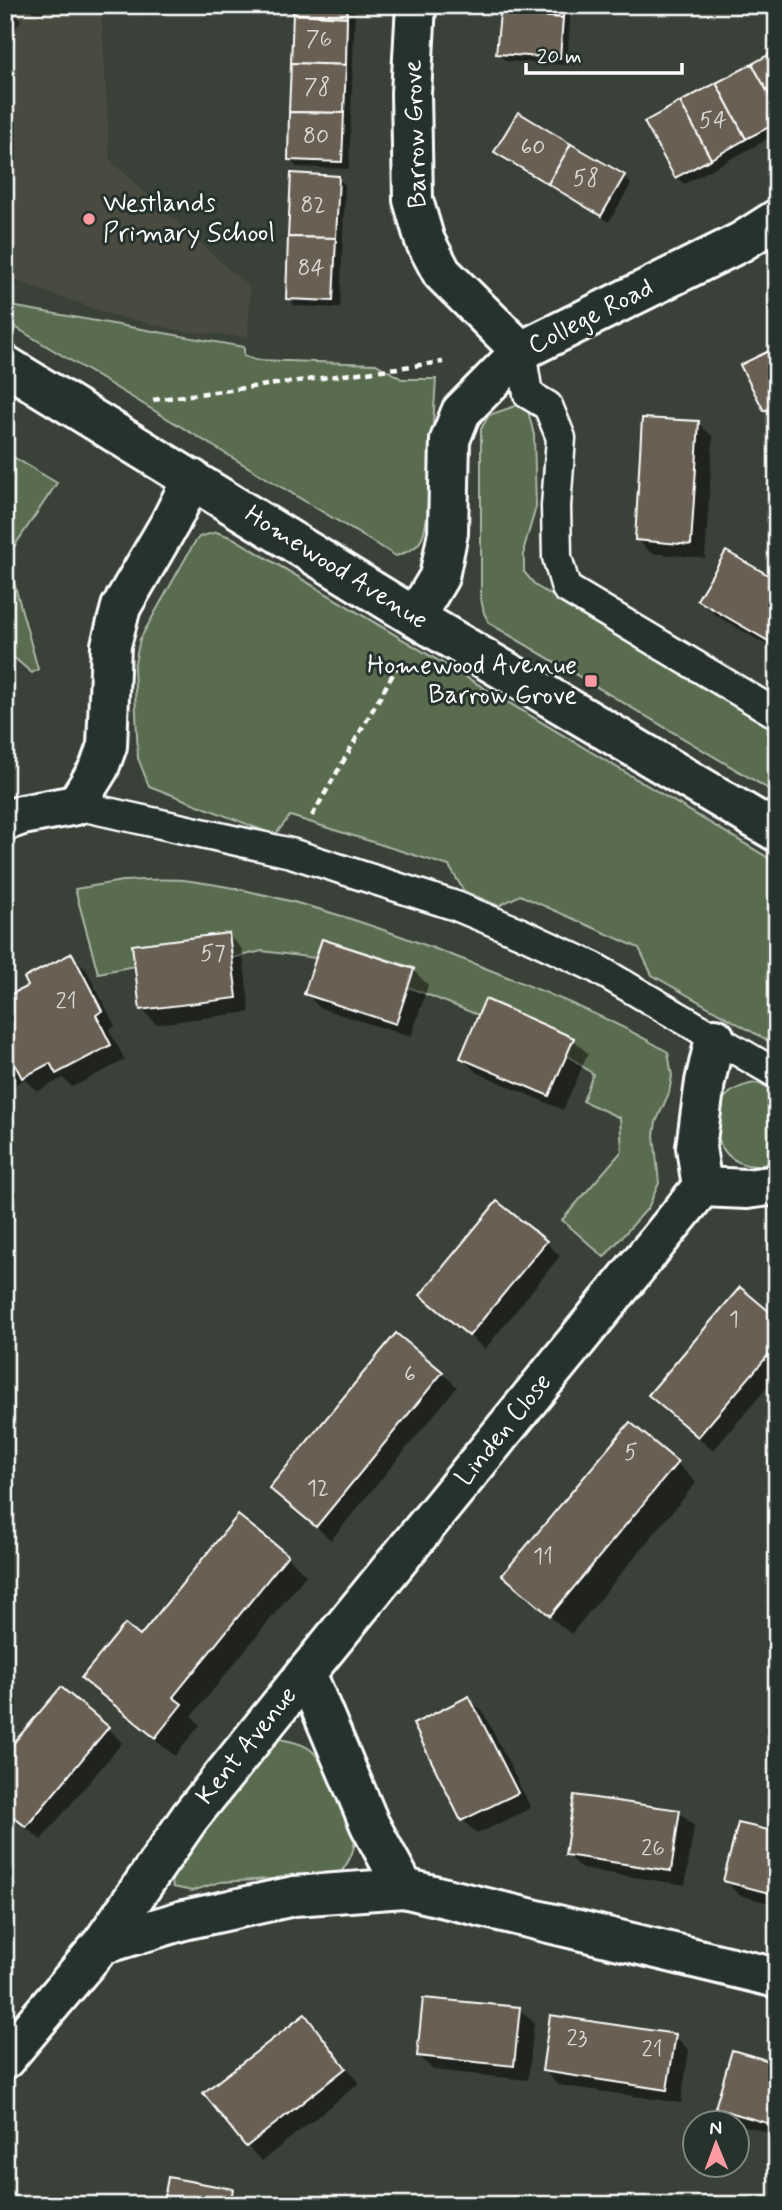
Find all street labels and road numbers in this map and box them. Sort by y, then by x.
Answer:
street label: Barrow Grove [396,59,436,209]
street label: College Road [523,271,659,363]
street label: Homewood Avenue [238,498,434,638]
street label: Linden Close [448,1366,560,1494]
street label: Kent Avenue [189,1680,305,1812]

